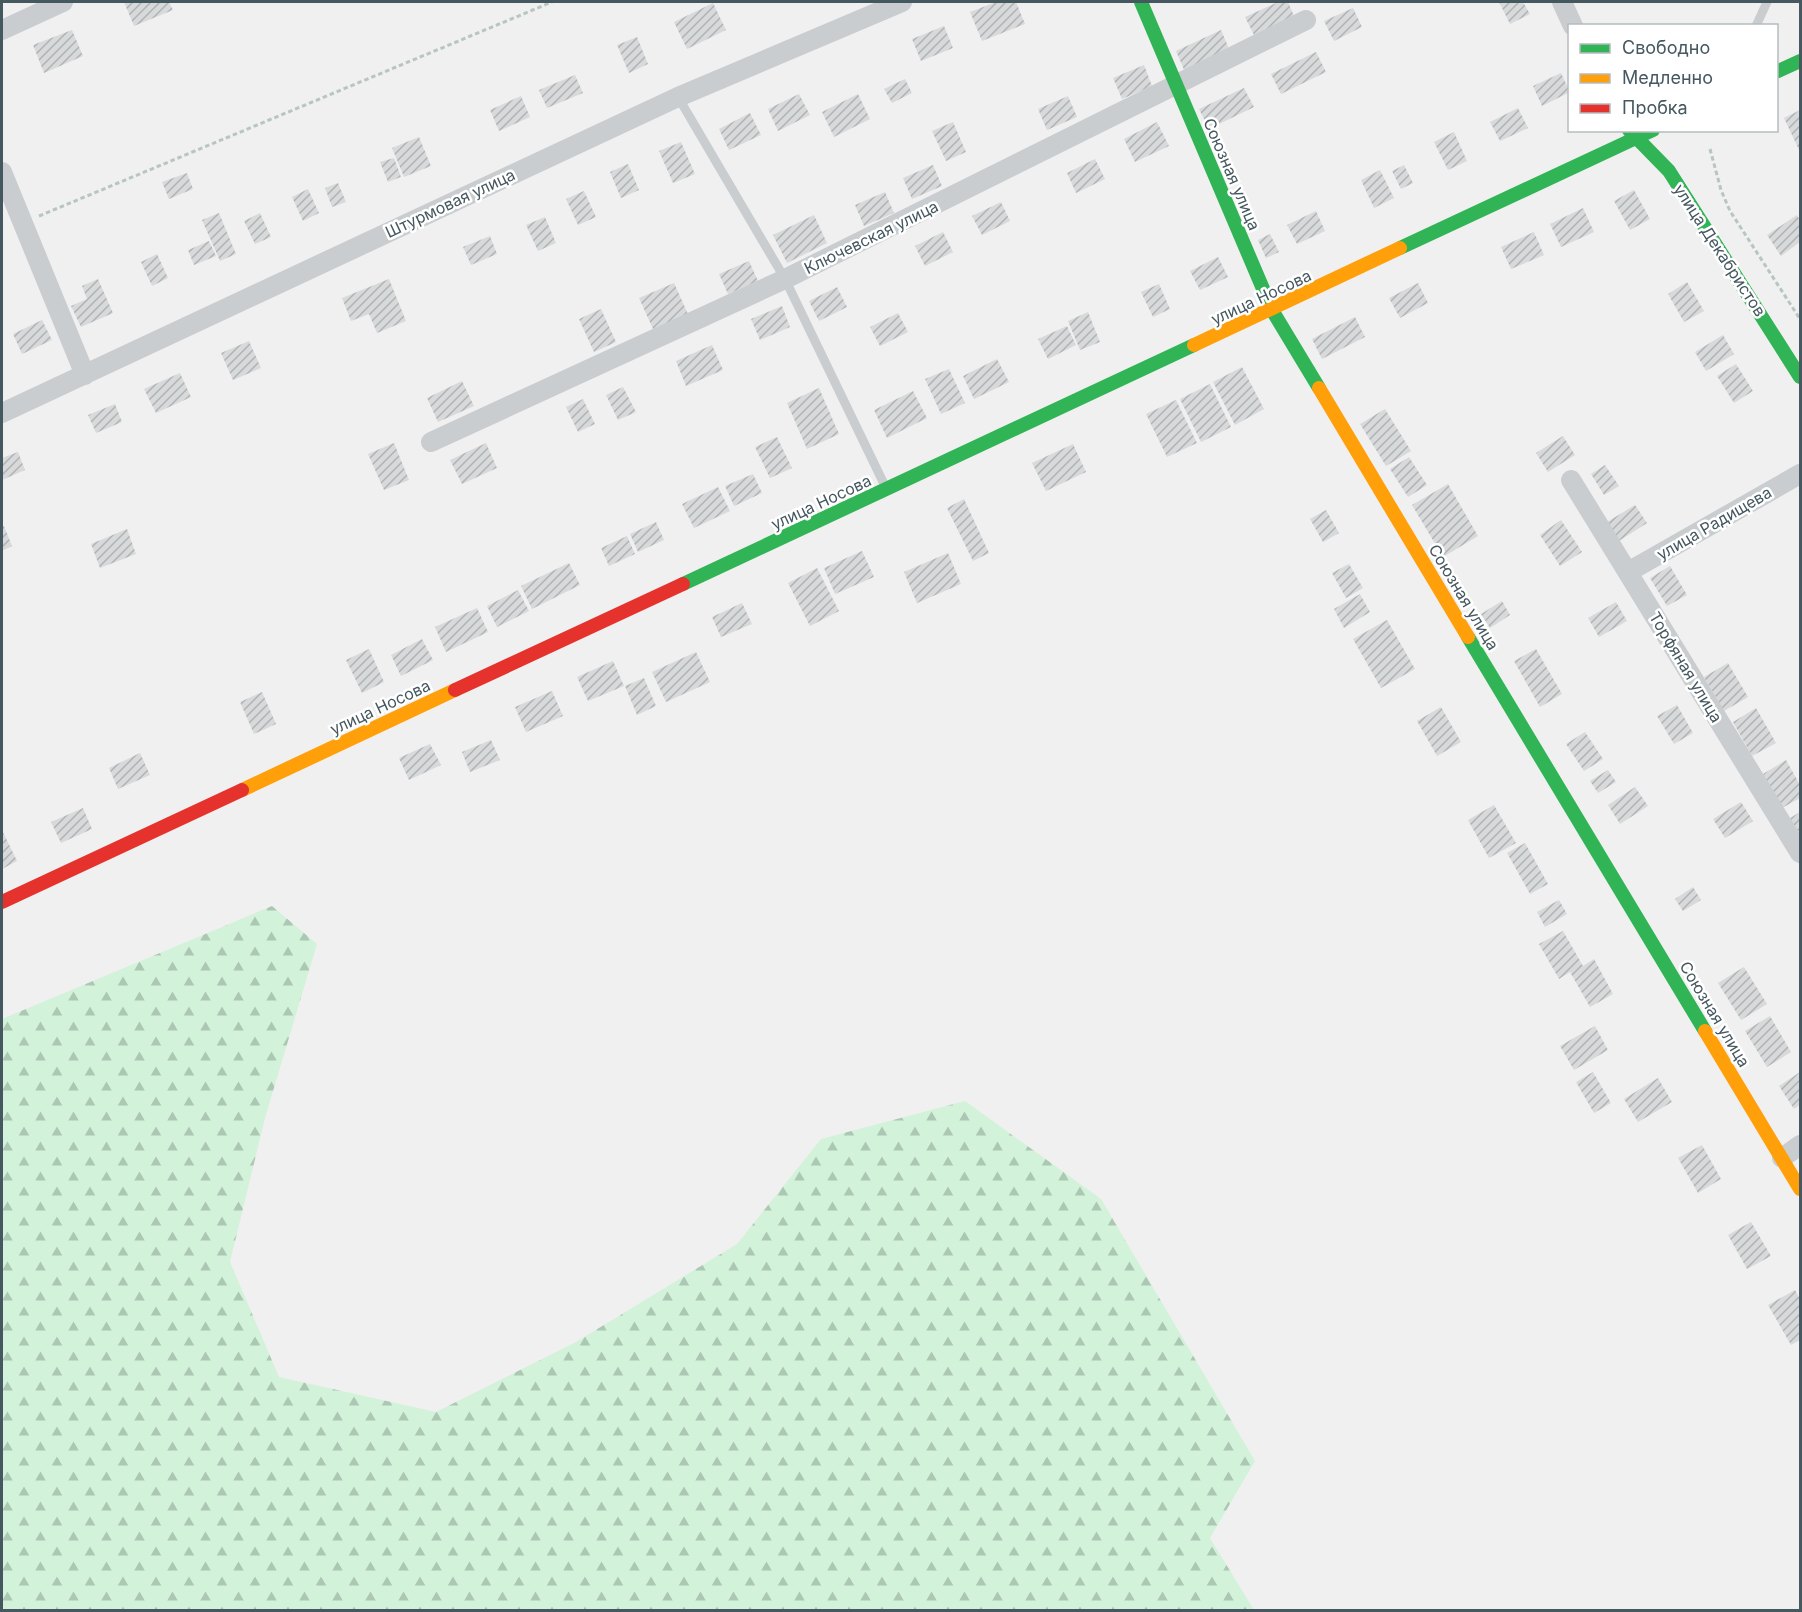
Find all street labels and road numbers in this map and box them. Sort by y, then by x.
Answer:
street label: Союзная улица [1199,115,1265,233]
street label: Штурмовая улица [382,164,518,242]
street label: улица Декабристов [1670,180,1770,320]
street label: Ключевская улица [801,196,941,278]
street label: улица Носова [1208,265,1314,329]
street label: улица Носова [768,470,874,534]
street label: улица Радищева [1653,482,1775,564]
street label: Союзная улица [1425,540,1503,654]
street label: Торфяная улица [1645,608,1727,726]
street label: улица Носова [327,675,433,739]
street label: Союзная улица [1676,957,1754,1071]

